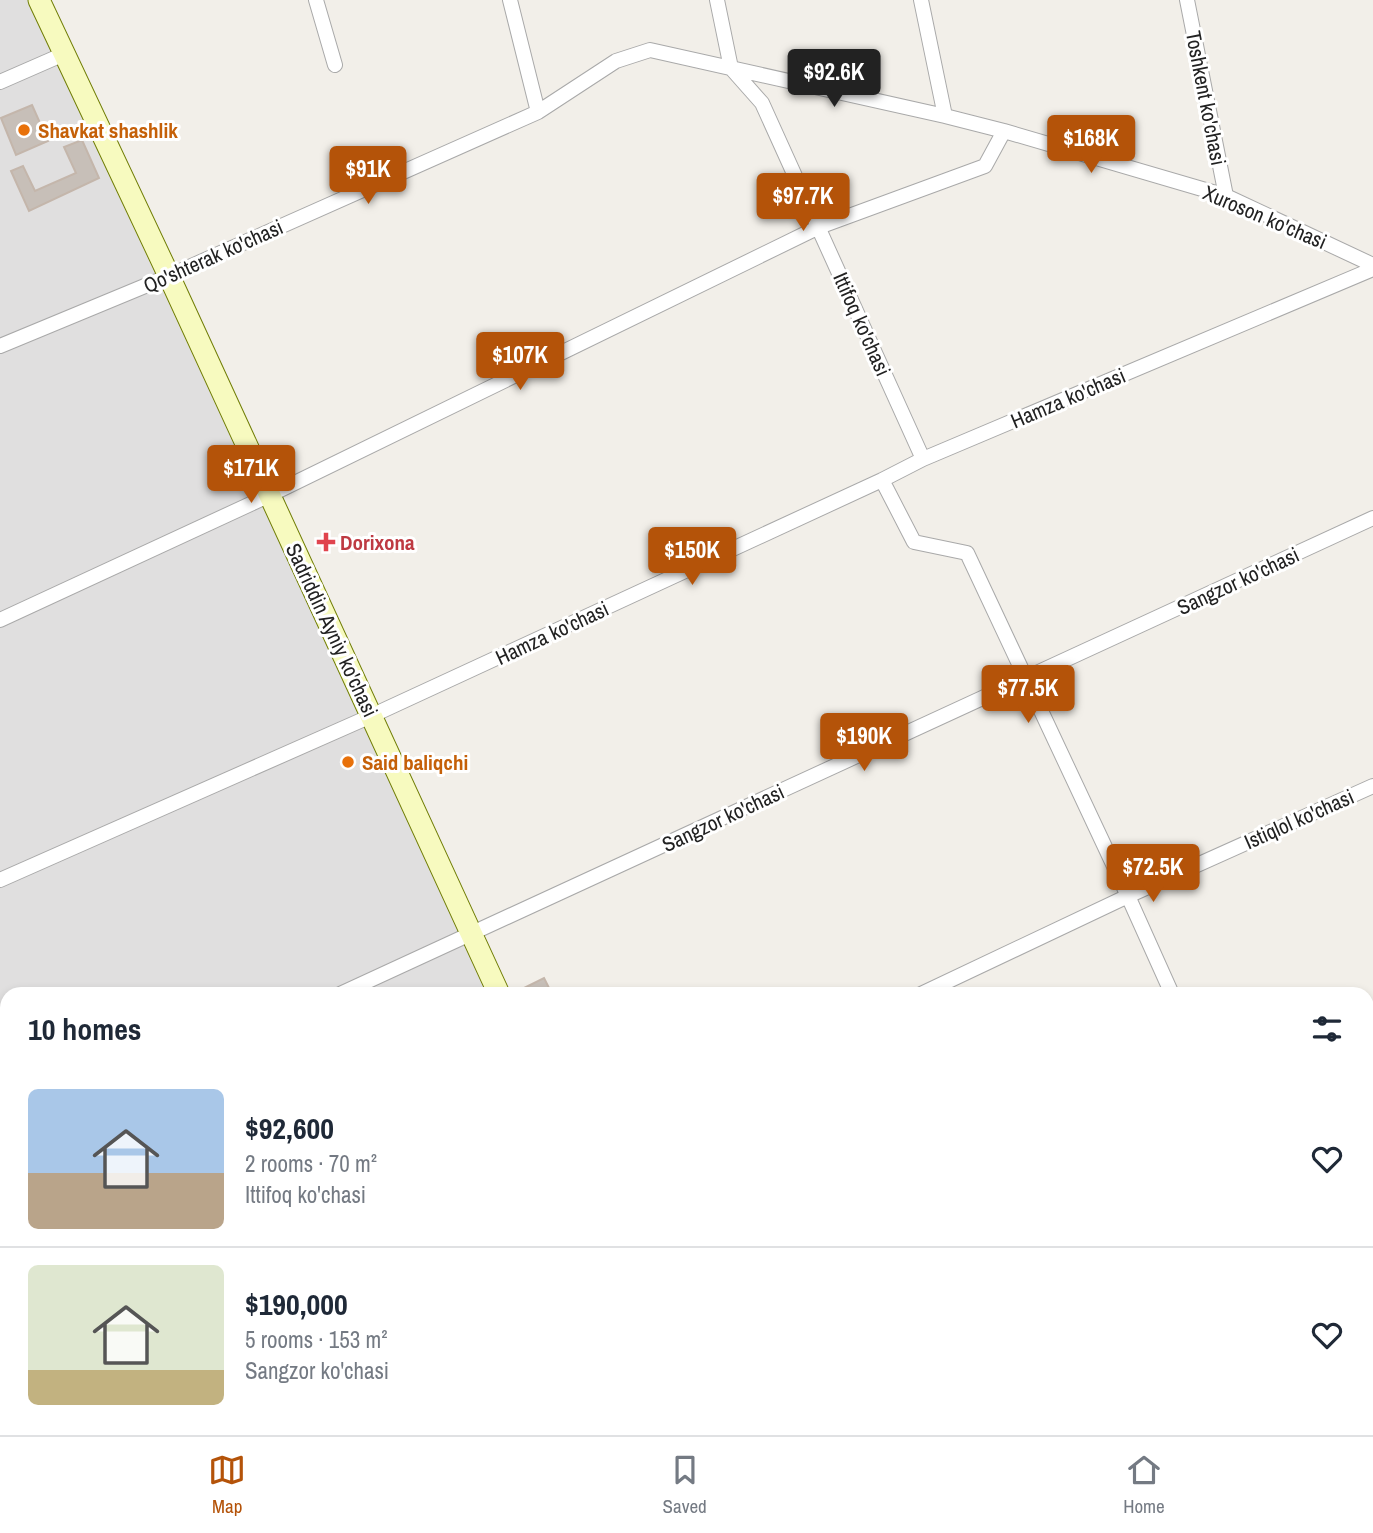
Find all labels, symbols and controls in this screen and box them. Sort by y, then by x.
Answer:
street label: Toshkent ko'chasi [1179,28,1233,168]
pin: $92.6K [777,50,891,109]
text: $92.6K [804,56,864,87]
place label: Shavkat shashlik [38,116,178,145]
pin: $168K [1042,116,1140,175]
marker: Shavkat shashlik [16,122,32,138]
text: $168K [1063,122,1119,153]
pin: $91K [327,146,409,206]
text: $91K [345,153,391,184]
pin: $97.7K [746,174,860,233]
street label: Xuroson ko'chasi [1199,178,1331,256]
text: $97.7K [773,180,833,211]
street label: Qo'shterak ko'chasi [139,212,287,300]
street label: Ittifoq ko'chasi [826,268,898,380]
pin: $107K [471,332,569,392]
text: $107K [492,339,548,370]
street label: Hamza ko'chasi [1006,361,1130,435]
pin: $171K [202,446,300,505]
text: $171K [223,452,279,483]
place label: Dorixona [340,528,415,557]
pin: $150K [643,528,741,587]
marker: Dorixona [318,534,334,550]
text: $150K [664,534,720,565]
street label: Sadriddin Ayniy ko'chasi [279,538,385,722]
street label: Sangzor ko'chasi [1172,540,1304,622]
street label: Hamza ko'chasi [491,594,613,672]
pin: $77.5K [971,666,1085,725]
text: $77.5K [998,672,1058,703]
pin: $190K [815,714,913,773]
text: $190K [836,720,892,751]
place label: Said baliqchi [362,748,468,777]
marker: Said baliqchi [340,754,356,770]
street label: Sangzor ko'chasi [657,777,789,859]
street label: Istiqlol ko'chasi [1240,782,1358,856]
pin: $72.5K [1096,844,1210,904]
text: $72.5K [1123,851,1183,882]
text: 10 homes [28,1009,142,1049]
icon: filters [1308,1010,1346,1048]
text: $92,600 [245,1108,334,1148]
icon: home [84,1117,168,1201]
icon: heart [1308,1140,1346,1178]
text: 2 rooms · 70 m² [245,1148,377,1179]
text: Ittifoq ko'chasi [245,1179,366,1210]
text: $190,000 [245,1284,348,1324]
icon: home [84,1293,168,1377]
icon: heart [1308,1316,1346,1354]
text: 5 rooms · 153 m² [245,1324,388,1355]
text: Sangzor ko'chasi [245,1355,389,1386]
tab: Map [208,1451,246,1519]
tab: Saved [663,1451,707,1519]
tab: Home [1123,1451,1165,1519]

